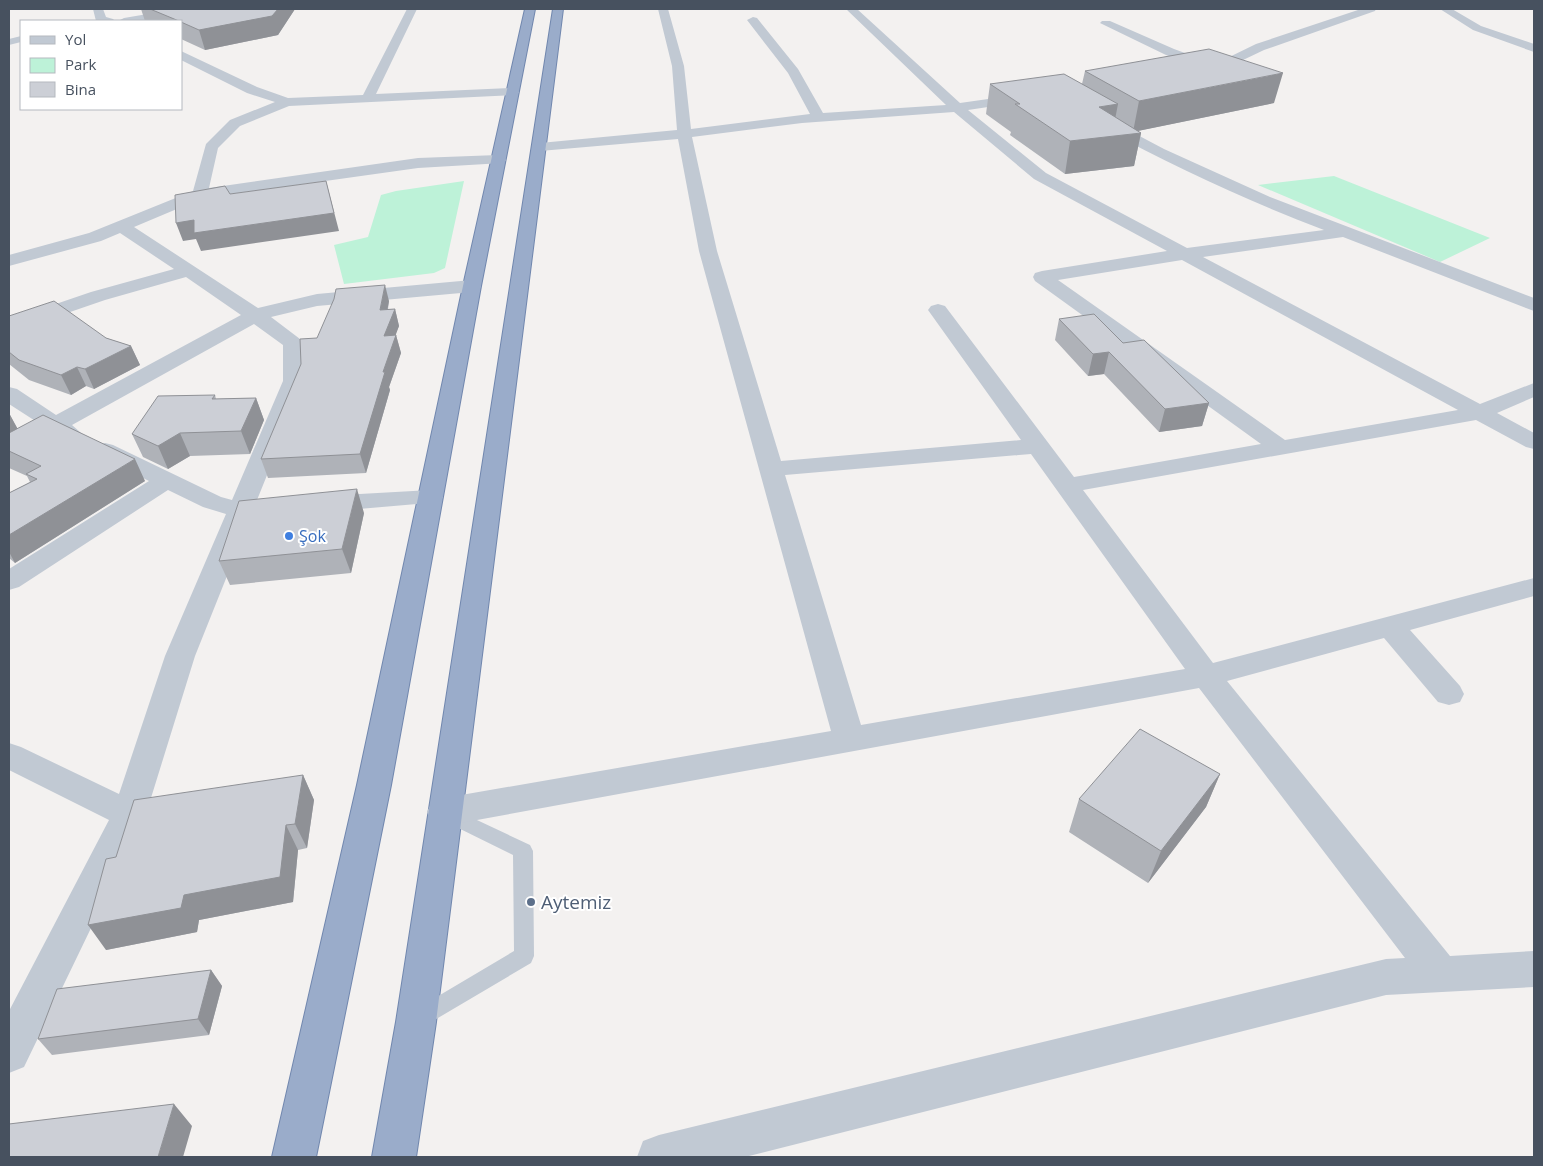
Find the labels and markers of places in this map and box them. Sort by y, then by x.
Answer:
place label: Şok [299,525,326,547]
marker: Şok [283,530,295,542]
place label: Aytemiz [541,889,611,915]
marker: Aytemiz [525,896,537,908]

